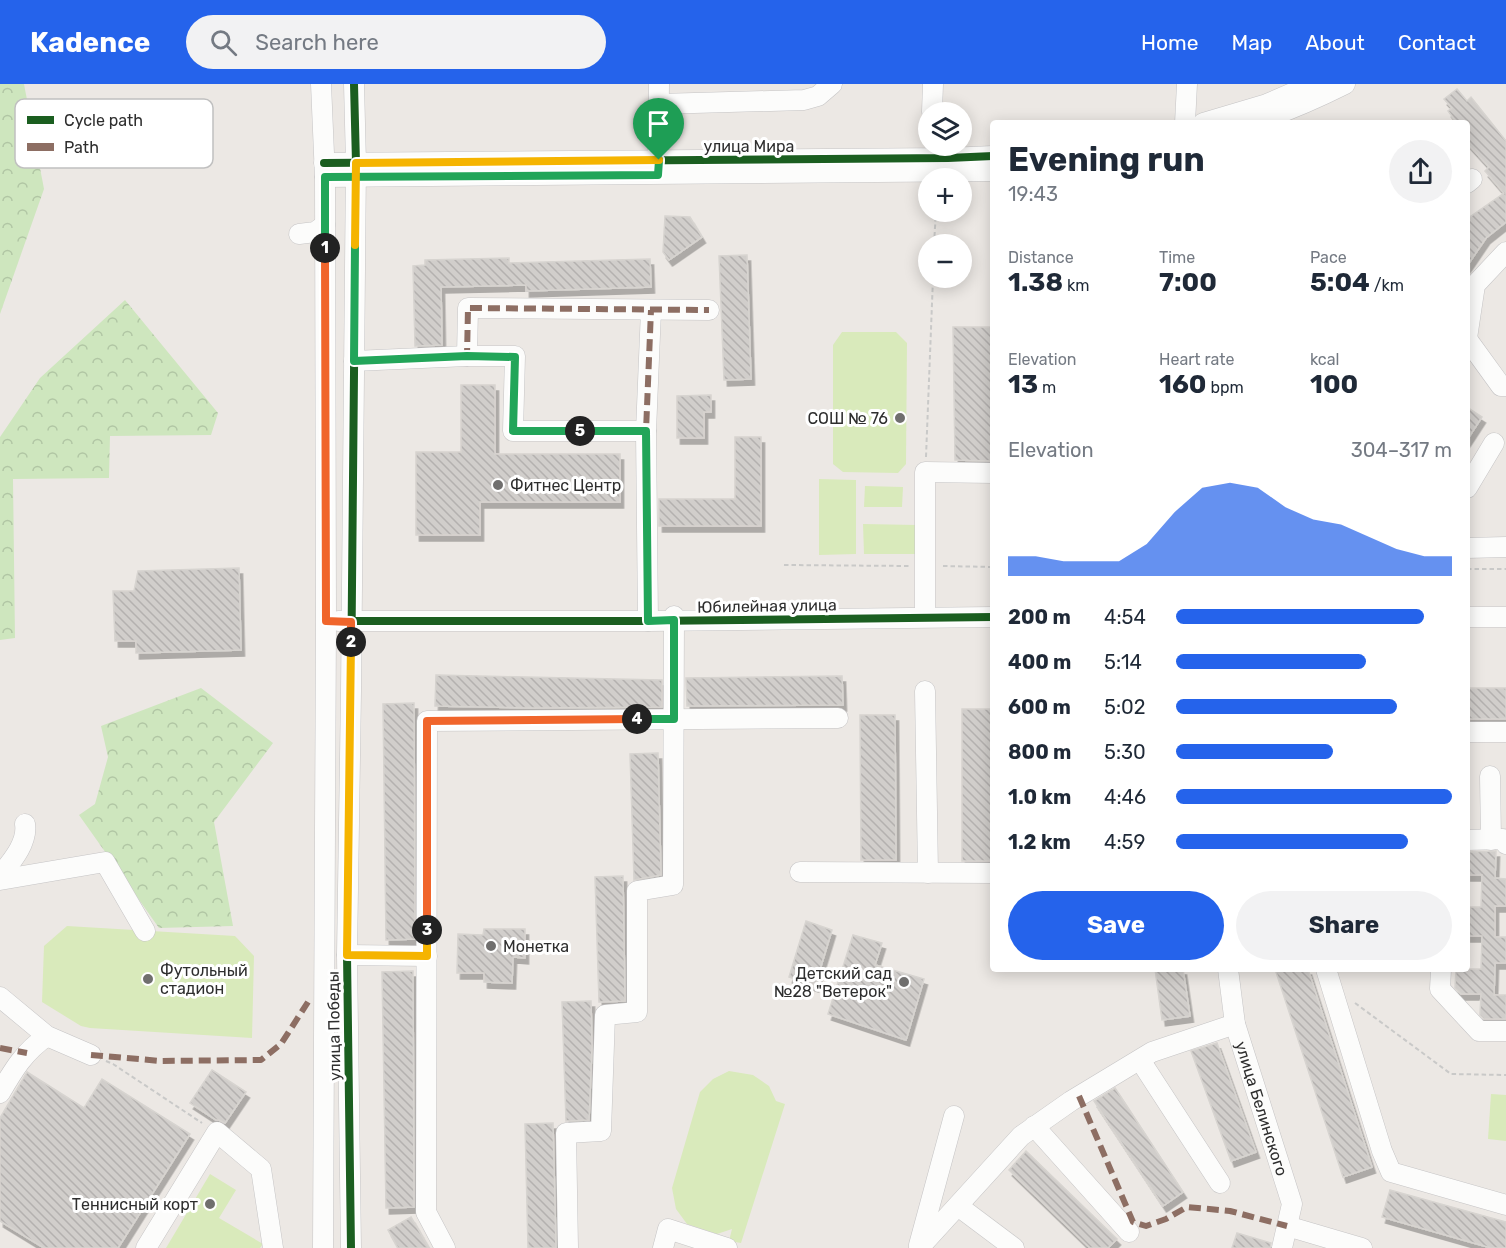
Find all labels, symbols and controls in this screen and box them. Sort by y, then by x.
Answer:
search box [186,15,606,69]
text: Kadence [30,26,150,59]
icon: search [207,26,240,59]
text: Search here [255,29,379,56]
text: Home [1141,30,1198,55]
text: Map [1231,30,1272,55]
text: About [1305,30,1365,55]
text: Contact [1398,30,1476,55]
pin [633,98,684,160]
legend [15,99,213,168]
map controls [918,102,972,288]
button: layers [918,102,972,156]
icon: arrive [642,107,675,140]
text: Cycle path [64,111,143,130]
street label: улица Мира [704,137,794,156]
text: Path [64,138,99,157]
text: Evening run [1008,140,1205,179]
button: share [1389,140,1452,203]
button: + [918,168,972,222]
text: 19:43 [1008,182,1058,206]
pin: 1 [310,233,340,263]
button: − [918,234,972,288]
text: 1 [321,238,329,257]
text: Distance [1008,248,1074,267]
text: Time [1159,248,1195,267]
text: Pace [1310,248,1347,267]
text: 1.38 [1008,267,1063,298]
text: 7:00 [1159,267,1217,298]
text: 5:04 [1310,267,1370,298]
text: km [1063,276,1089,295]
text: /km [1370,276,1404,295]
text: Elevation [1008,350,1077,369]
text: Heart rate [1159,350,1234,369]
text: kcal [1310,350,1339,369]
text: 13 [1008,369,1038,400]
text: 160 [1159,369,1207,400]
text: 100 [1310,369,1358,400]
text: m [1038,378,1056,397]
text: bpm [1207,378,1244,397]
place label: СОШ № 76 [807,409,888,428]
marker: СОШ № 76 [893,411,907,425]
pin: 5 [565,416,595,446]
text: 5 [575,421,585,440]
text: Elevation [1008,438,1094,462]
text: 304–317 m [1351,438,1452,462]
place label: Фитнес Центр [510,476,621,495]
marker: Фитнес Центр [491,478,505,492]
street label: Юбилейная улица [697,595,837,617]
text: 200 m [1008,605,1071,629]
text: 4:54 [1104,605,1146,629]
pin: 2 [336,627,366,657]
text: 2 [346,632,356,651]
text: 400 m [1008,650,1071,674]
text: 5:14 [1104,650,1142,674]
text: 600 m [1008,695,1071,719]
text: 5:02 [1104,695,1145,719]
pin: 4 [622,704,652,734]
text: 4 [632,709,642,728]
text: 800 m [1008,740,1071,764]
text: 5:30 [1104,740,1146,764]
text: 1.0 km [1008,785,1071,809]
text: 4:46 [1104,785,1146,809]
text: 1.2 km [1008,830,1071,854]
text: 4:59 [1104,830,1145,854]
button: Save [1008,891,1224,960]
button: Share [1236,891,1452,960]
pin: 3 [412,915,442,945]
text: 3 [422,920,432,939]
place label: Монетка [503,937,569,956]
marker: Монетка [484,939,498,953]
place label: Футольный стадион [160,961,248,998]
place label: Детский сад №28 "Ветерок" [774,964,892,1001]
street label: улица Победы [324,971,344,1081]
marker: Футольный стадион [141,972,155,986]
marker: Детский сад №28 "Ветерок" [897,975,911,989]
street label: улица Белинского [1232,1039,1292,1178]
place label: Теннисный корт [72,1195,198,1214]
marker: Теннисный корт [203,1197,217,1211]

